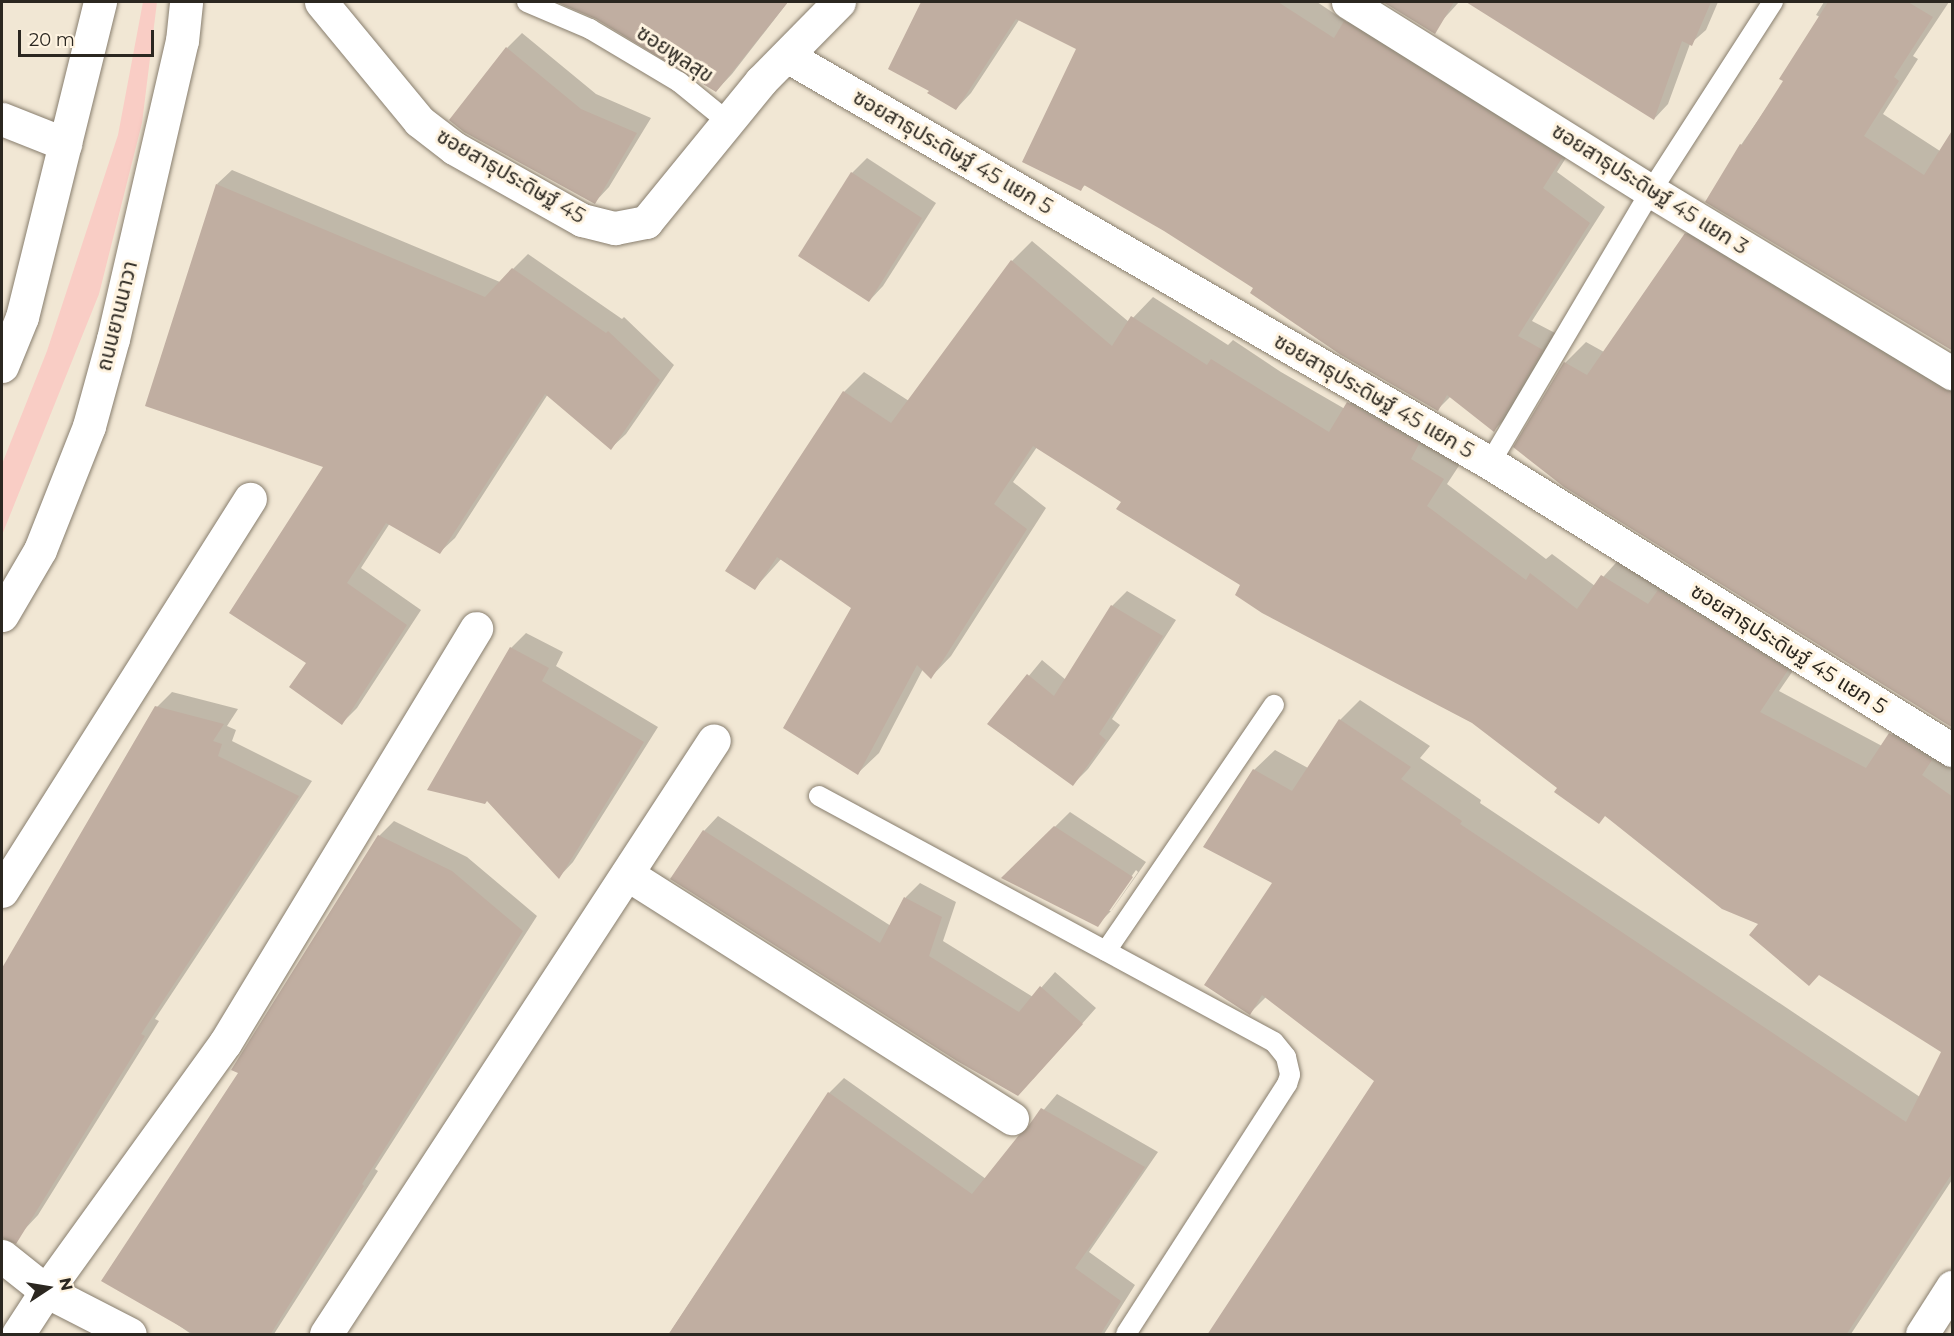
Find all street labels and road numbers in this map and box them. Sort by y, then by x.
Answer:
street label: ซอยพูลสุข [632,20,718,88]
street label: ซอยสาธุประดิษฐ์ 45 แยก 5 [849,84,1057,220]
street label: ซอยสาธุประดิษฐ์ 45 แยก 3 [1547,118,1753,260]
street label: ซอยสาธุประดิษฐ์ 45 [432,123,590,229]
street label: ถนนยานนาวา [91,258,143,374]
street label: ซอยสาธุประดิษฐ์ 45 แยก 5 [1270,328,1478,464]
street label: ซอยสาธุประดิษฐ์ 45 แยก 5 [1686,578,1892,720]

